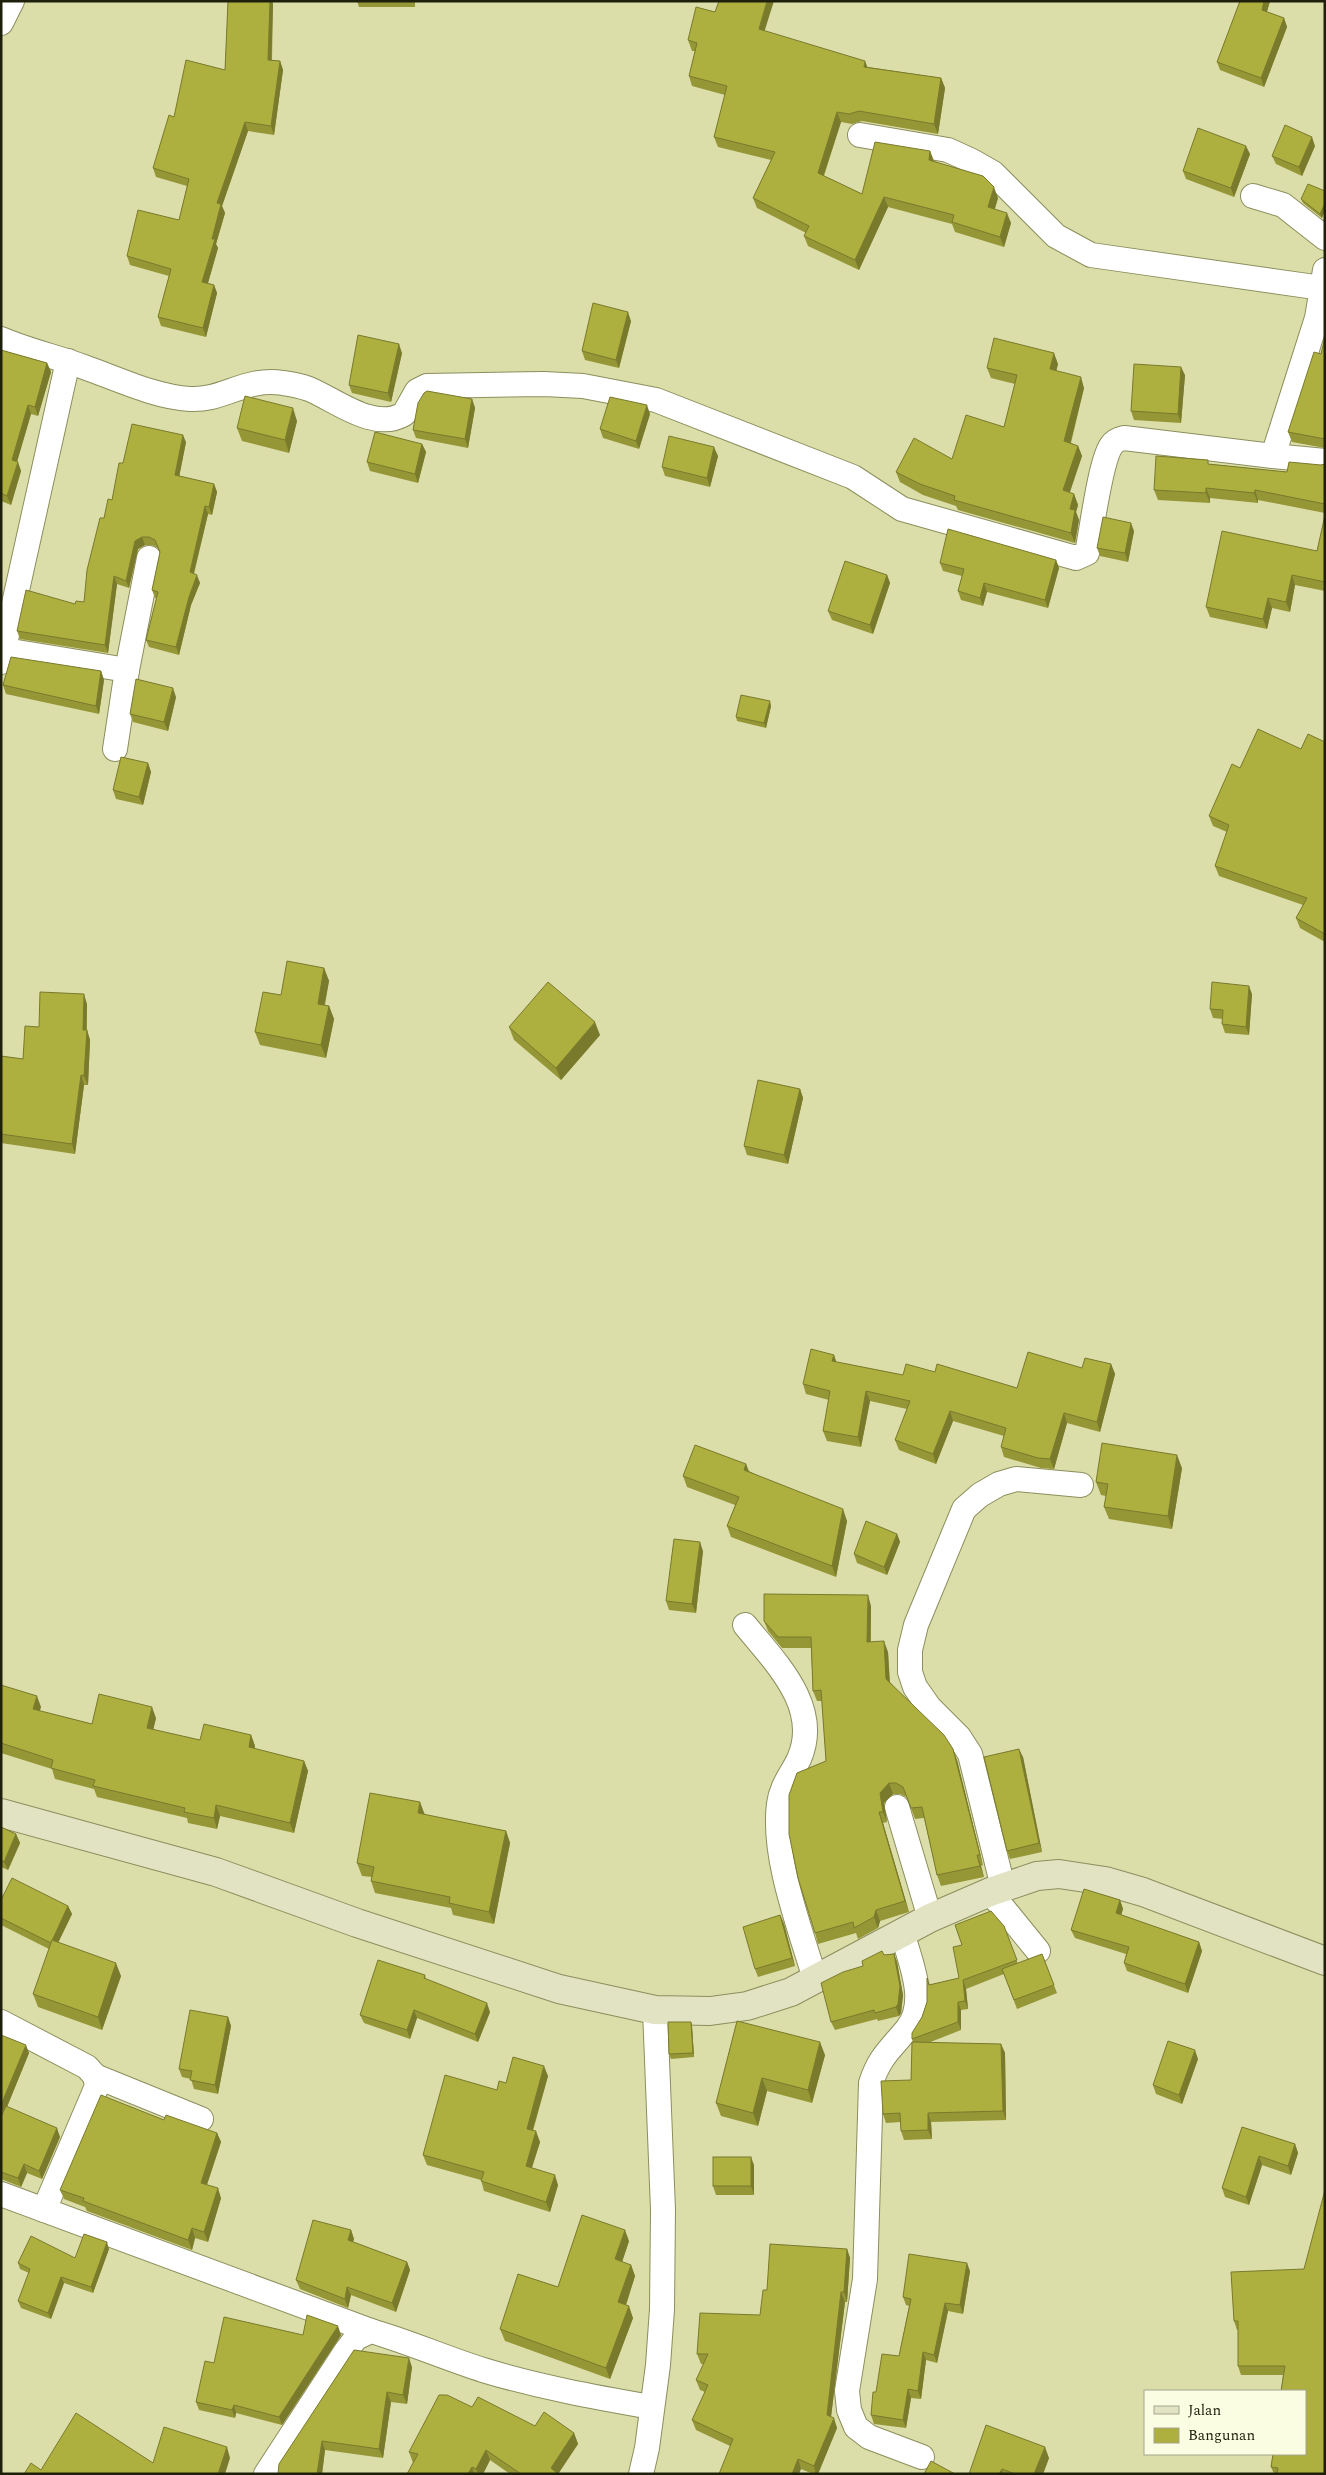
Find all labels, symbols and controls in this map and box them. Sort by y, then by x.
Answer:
legend [1144,2390,1306,2455]
text: Jalan [1188,2399,1221,2422]
text: Bangunan [1188,2424,1255,2447]

